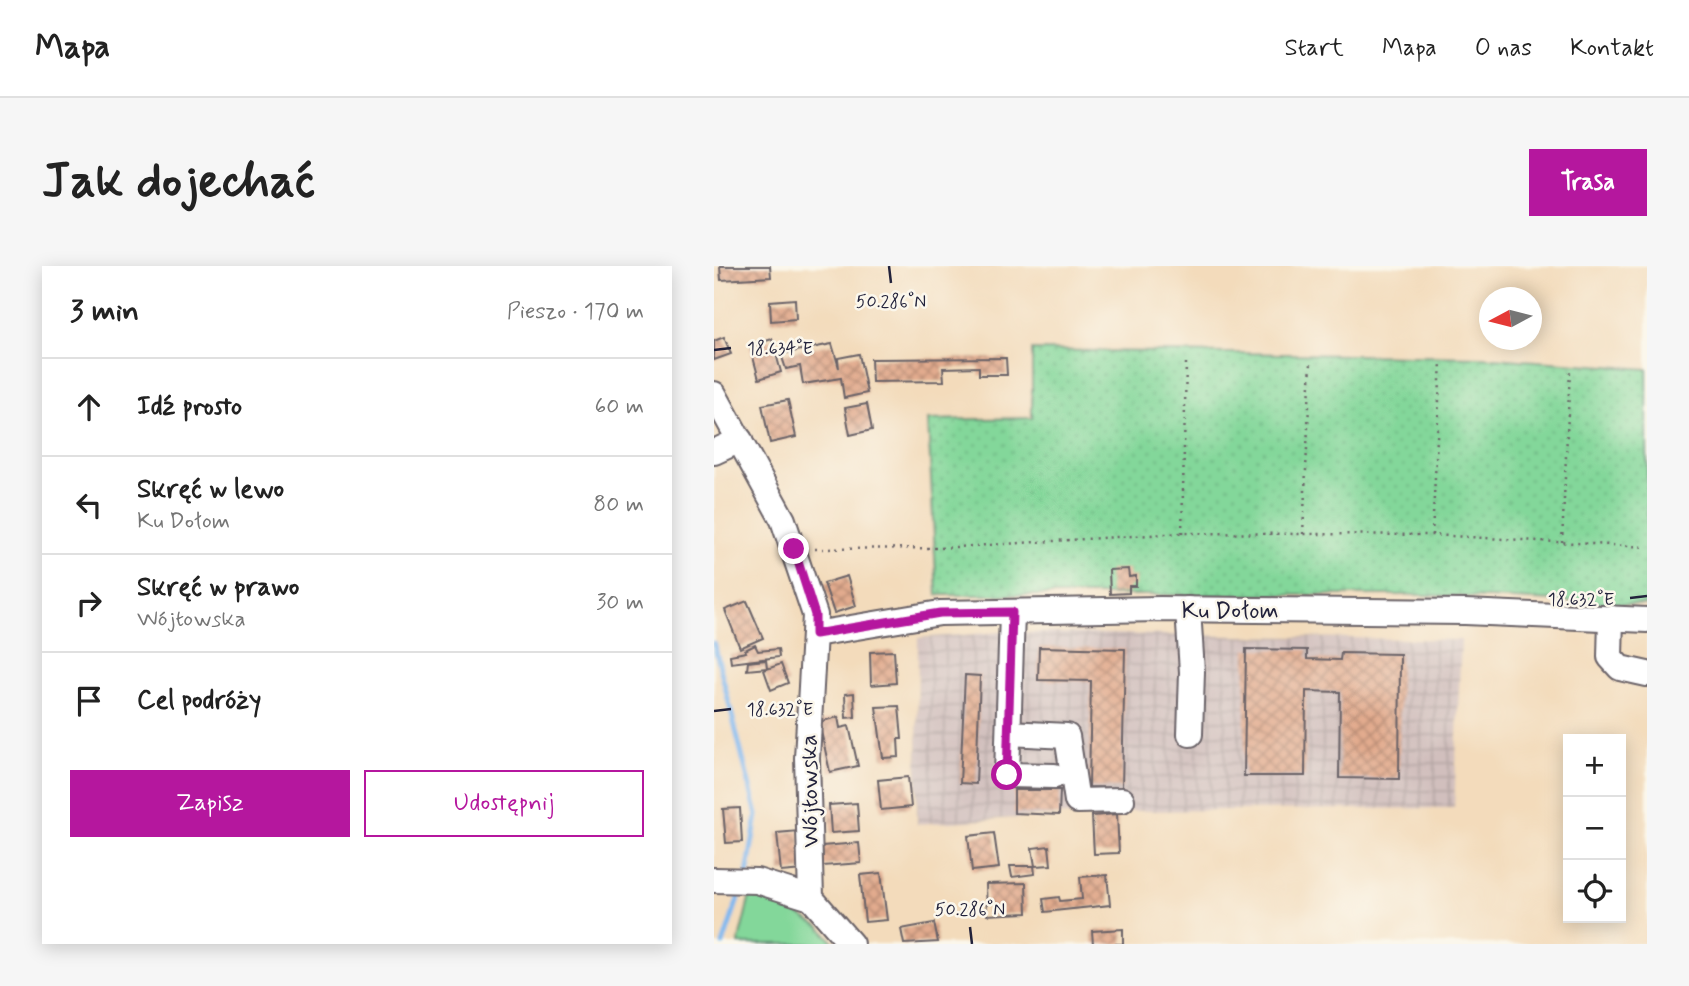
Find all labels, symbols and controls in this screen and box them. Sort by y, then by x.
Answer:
text: Mapa [35,26,110,70]
text: Start [1285,33,1344,64]
text: Mapa [1382,33,1437,64]
text: O nas [1475,33,1532,64]
text: Kontakt [1570,33,1654,64]
button: Trasa [1529,149,1647,216]
text: Jak dojechać [42,150,315,215]
north arrow [1479,287,1542,350]
text: 50.286°N [856,290,926,314]
text: 3 min [70,292,139,331]
text: Pieszo · 170 m [507,297,644,327]
text: 18.634°E [747,337,813,361]
icon: ahead [70,388,108,426]
text: Idź prosto [137,390,242,424]
text: 60 m [595,392,644,422]
text: Skręć w lewo [137,473,284,507]
icon: left [70,486,108,524]
text: 80 m [593,490,644,520]
text: Ku Dołom [137,507,230,537]
route end [778,533,809,564]
text: Skręć w prawo [137,571,299,605]
icon: right [70,584,108,622]
text: 30 m [596,588,644,618]
text: 18.632°E [1548,588,1614,612]
street label: Ku Dołom [1181,596,1279,627]
text: Wójtowska [137,605,246,635]
icon: arrive [70,682,108,720]
text: Cel podróży [137,684,261,718]
text: 18.632°E [747,698,813,722]
street label: Wójtowska [794,734,827,848]
map controls [1563,734,1626,923]
button: + [1563,734,1626,797]
route start [991,759,1022,790]
button: Zapisz [70,770,350,837]
button: Udostępnij [364,770,644,837]
button: − [1563,797,1626,860]
button: locate [1563,860,1626,923]
text: 50.286°N [935,898,1005,922]

